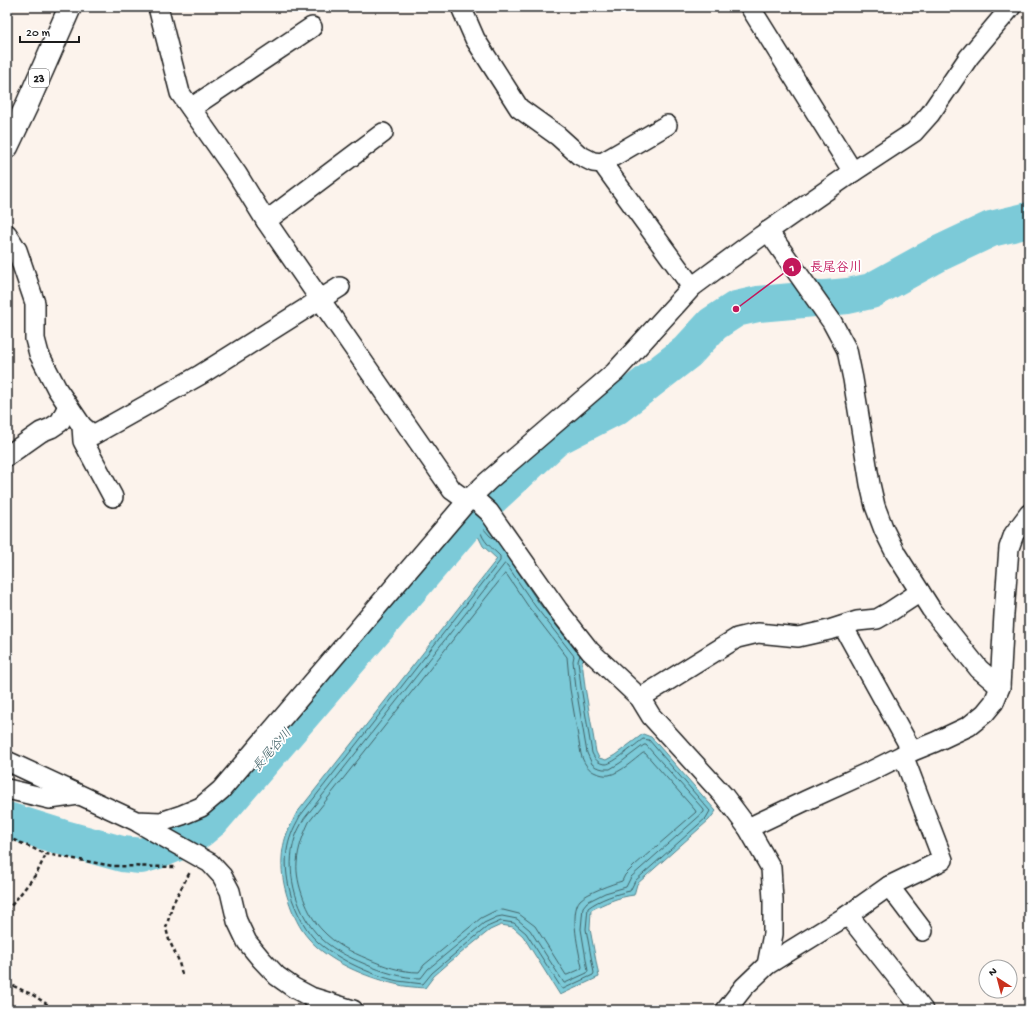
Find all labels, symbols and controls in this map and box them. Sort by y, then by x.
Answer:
scale bar [20,18,79,44]
text: 20 m [26,27,51,41]
road number: 23 [29,69,49,87]
callout: 長尾谷川 [782,254,870,279]
text: 長尾谷川 [810,260,862,276]
text: 1 [789,262,795,276]
water label: 長尾谷川 [250,726,296,775]
north arrow [978,959,1018,999]
text: N [987,966,1000,979]

